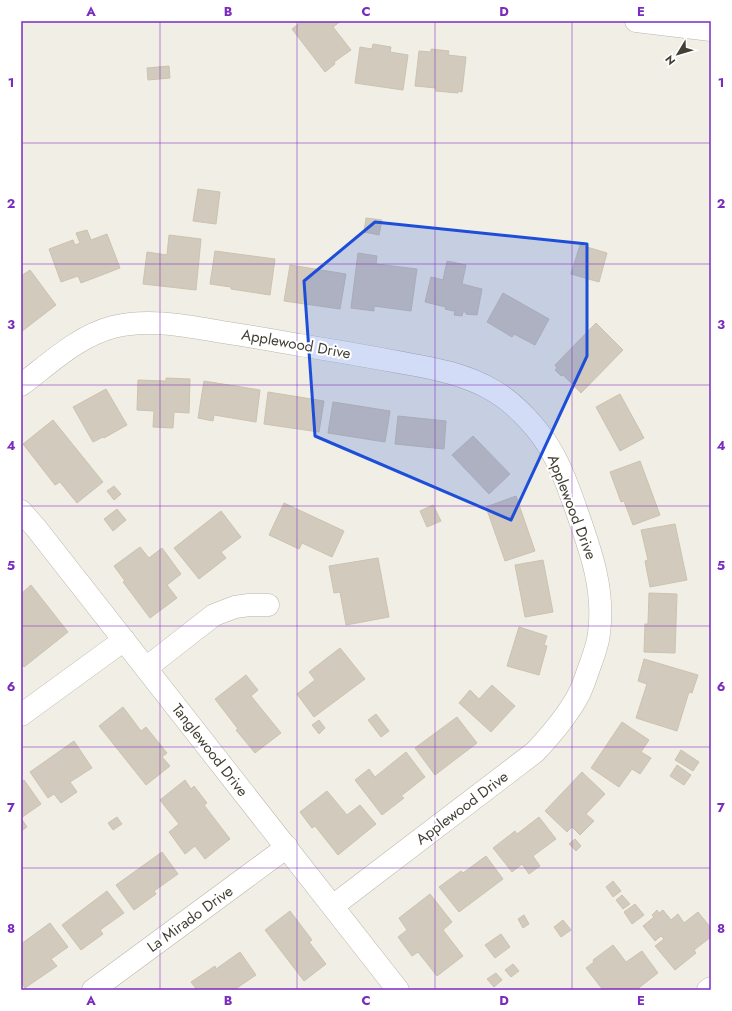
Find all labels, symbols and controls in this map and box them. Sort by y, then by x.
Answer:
text: A [85,2,96,21]
text: B [224,2,233,21]
text: C [361,2,371,21]
text: D [499,2,509,21]
text: E [637,2,645,21]
north arrow [658,34,698,74]
text: N [661,52,679,69]
text: 1 [8,73,14,92]
text: 1 [718,73,724,92]
text: 2 [7,194,15,213]
text: 2 [717,194,725,213]
text: 3 [7,315,15,334]
text: 3 [717,315,725,334]
street label: Applewood Drive [240,324,353,364]
text: 4 [6,436,16,455]
text: 4 [716,436,726,455]
street label: Applewood Drive [542,451,602,563]
text: 5 [7,556,15,575]
text: 5 [717,556,725,575]
text: 6 [7,677,16,696]
text: 6 [717,677,726,696]
street label: Tanglewood Drive [167,699,254,801]
street label: Applewood Drive [411,766,513,850]
text: 7 [7,798,15,817]
text: 7 [717,798,725,817]
street label: La Mirado Drive [142,880,238,958]
text: 8 [7,919,15,938]
text: 8 [717,919,725,938]
text: A [85,991,96,1010]
text: B [224,991,233,1010]
text: C [361,991,371,1010]
text: D [499,991,509,1010]
text: E [637,991,645,1010]

